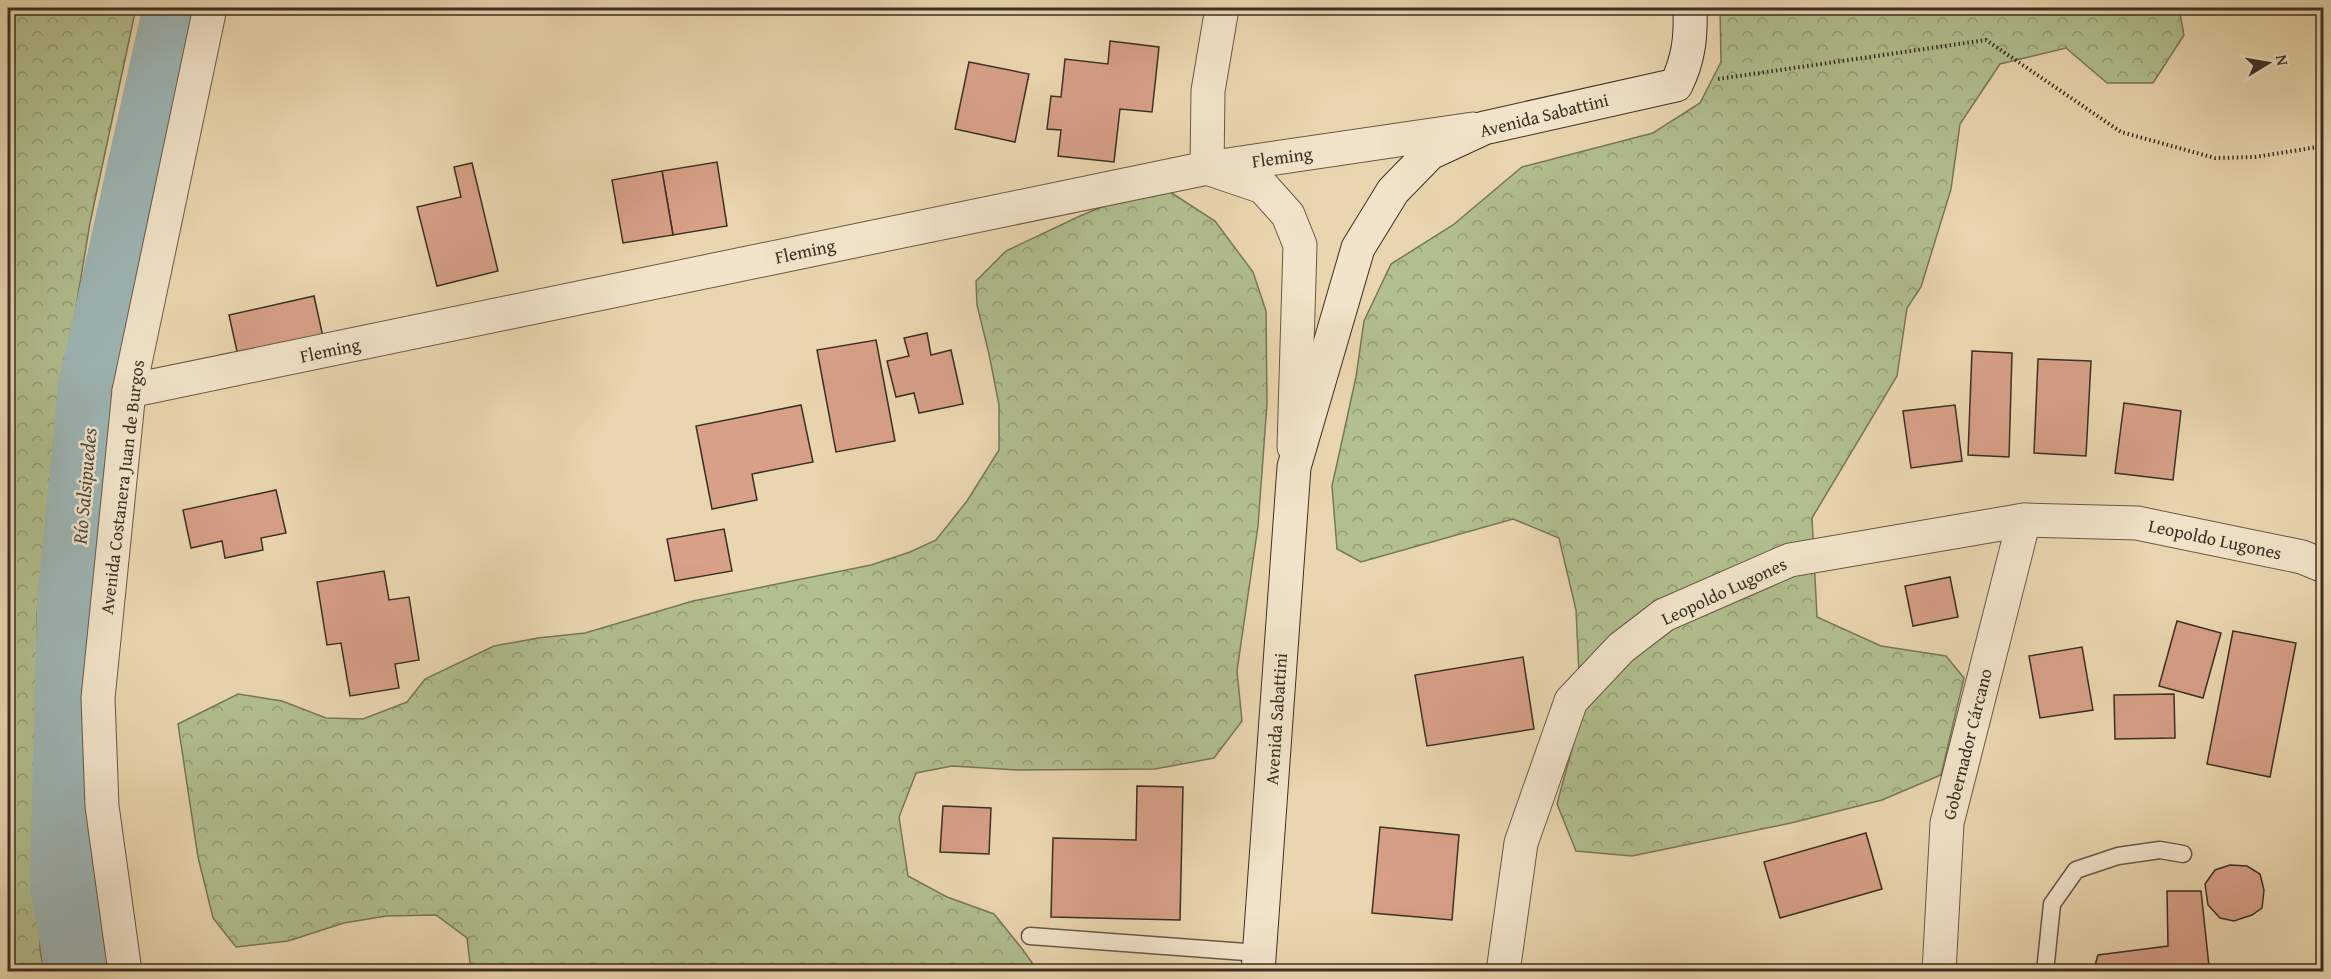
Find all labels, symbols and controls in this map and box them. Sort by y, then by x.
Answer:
north arrow [2238,33,2298,93]
text: N [2270,53,2296,68]
street label: Avenida Sabattini [1477,86,1611,144]
street label: Fleming [1250,139,1314,175]
street label: Fleming [772,231,838,271]
street label: Fleming [297,330,363,370]
street label: Avenida Costanera Juan de Burgos [93,358,151,616]
water label: Río Salsipuedes [64,426,104,546]
street label: Leopoldo Lugones [2146,512,2284,566]
street label: Leopoldo Lugones [1657,550,1791,632]
street label: Avenida Sabattini [1258,652,1294,786]
street label: Gobernador Cárcano [1935,666,1999,822]

